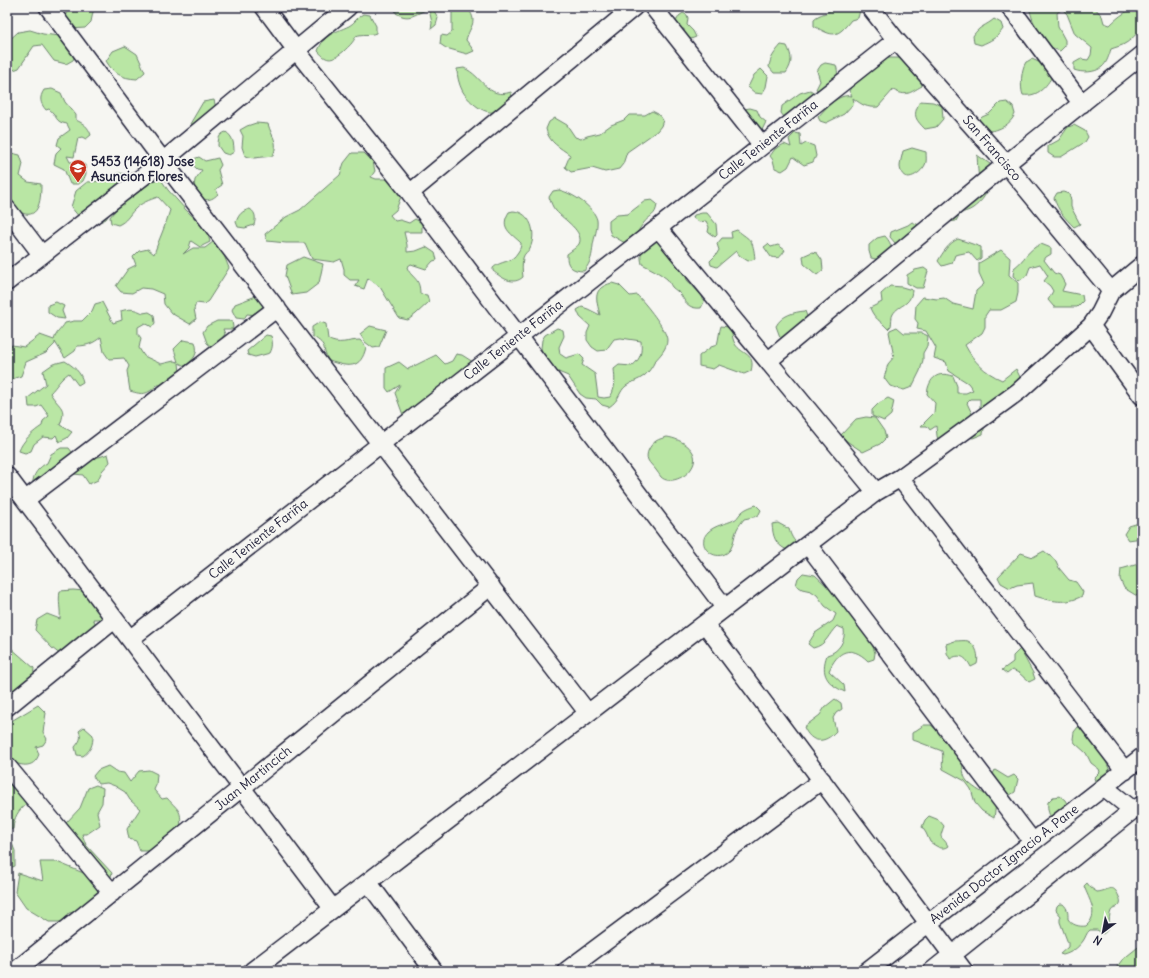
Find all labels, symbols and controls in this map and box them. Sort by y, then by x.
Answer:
street label: Calle Teniente Fariña [715,96,821,184]
street label: San Francisco [959,112,1025,184]
place label: 5453 (14618) Jose Asuncion Flores [91,153,194,185]
school or university icon: 5453 (14618) Jose Asuncion Flores [68,158,88,183]
street label: Calle Teniente Fariña [460,296,566,384]
street label: Calle Teniente Fariña [205,495,311,583]
street label: Juan Martincich [211,742,295,814]
street label: Avenida Doctor Ignacio A. Pane [926,801,1082,927]
north arrow [1083,912,1123,952]
text: N [1091,933,1105,948]

